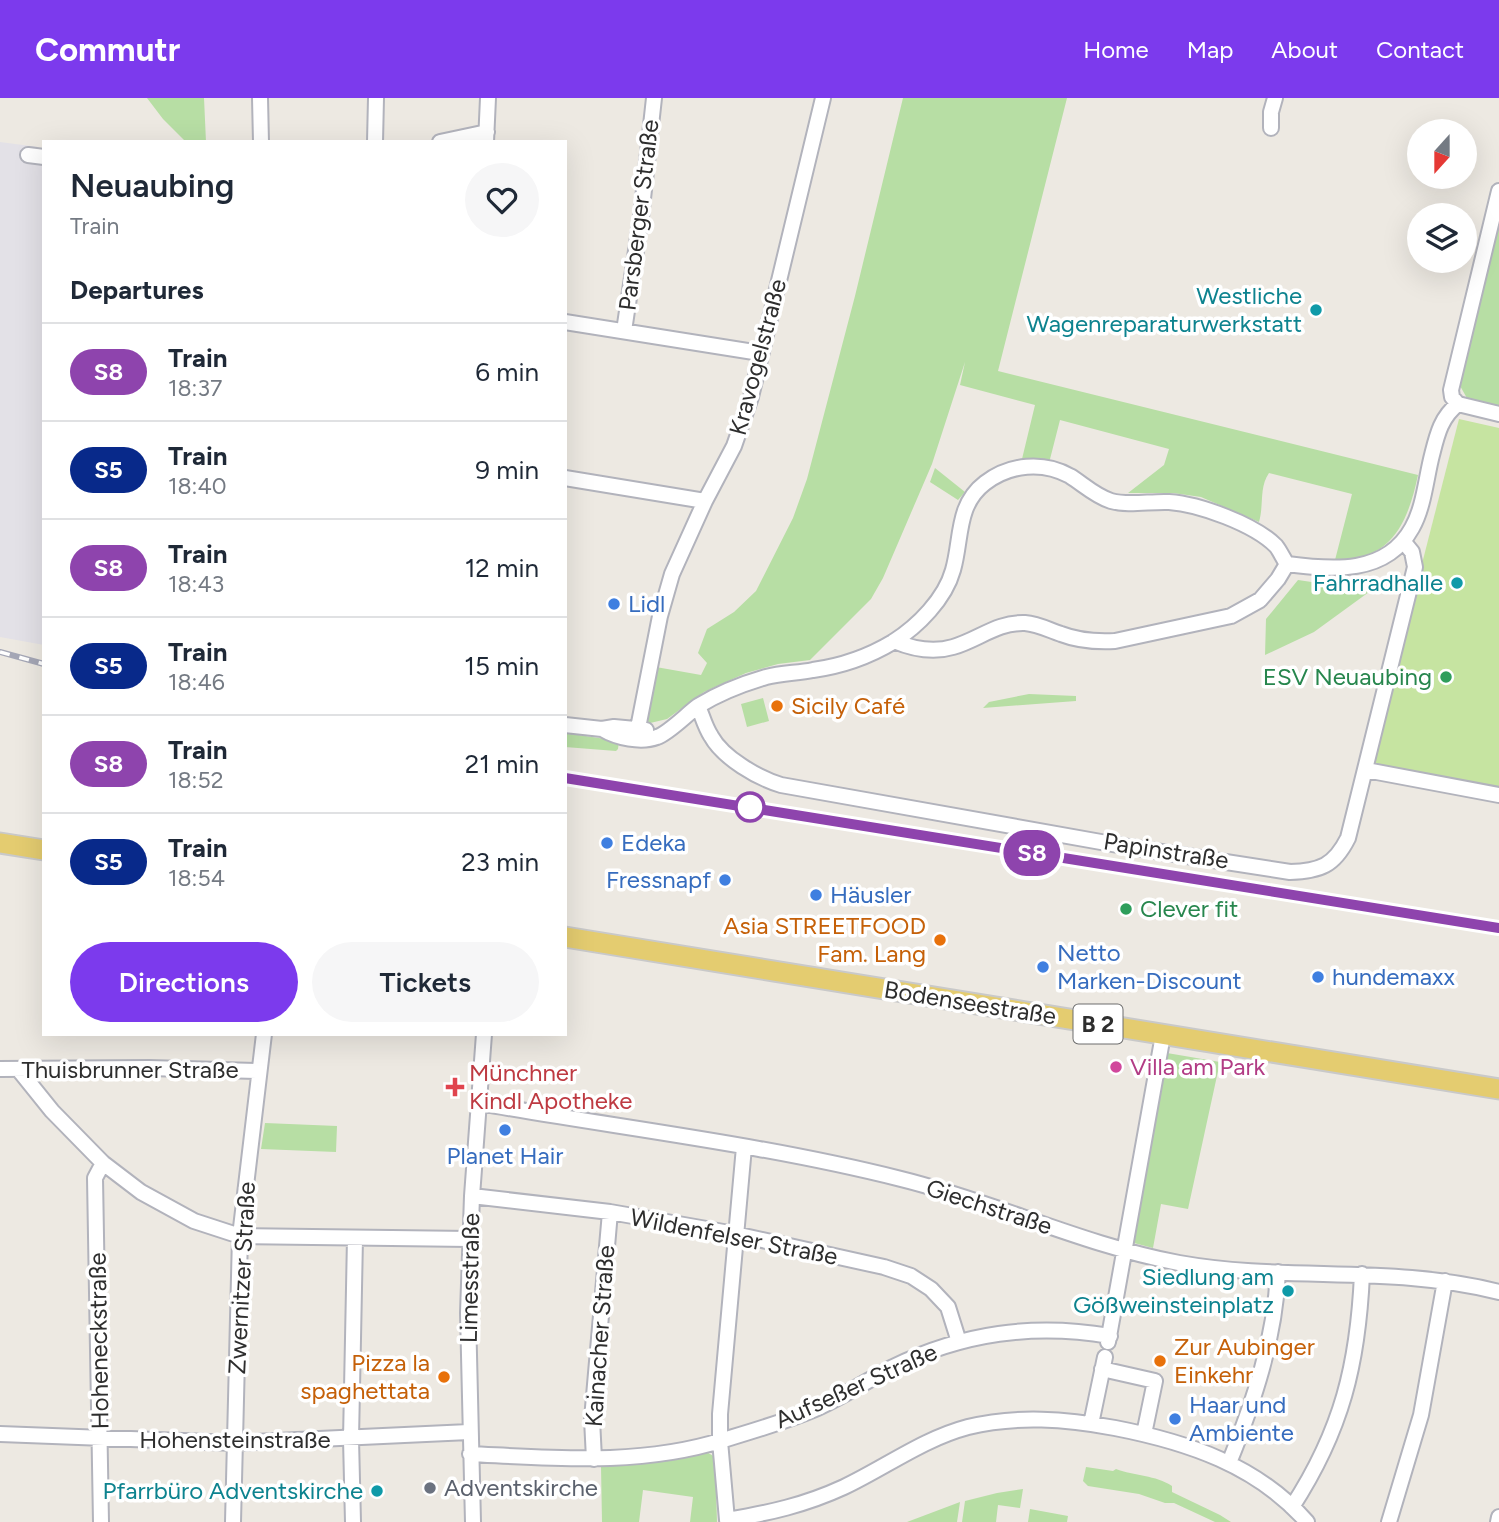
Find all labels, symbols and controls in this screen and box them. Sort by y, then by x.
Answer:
text: Commutr [35,30,180,69]
text: Home [1083,35,1149,64]
text: Map [1187,35,1233,64]
text: About [1271,35,1338,64]
text: Contact [1376,35,1464,64]
street label: Parsberger Straße [612,118,665,312]
north arrow [1407,119,1477,189]
map controls [1407,119,1477,273]
button: heart [465,163,539,237]
text: Neuaubing [70,166,234,205]
button: layers [1407,203,1477,273]
text: Train [70,212,119,240]
text: Departures [70,274,204,306]
street label: Kravogelstraße [723,276,792,438]
place label: Westliche Wagenreparaturwerkstatt [1027,281,1302,338]
marker: Westliche Wagenreparaturwerkstatt [1308,302,1324,318]
text: Train [168,342,228,374]
text: 6 min [475,356,539,388]
text: S8 [94,357,123,386]
text: 18:37 [168,374,222,402]
text: Train [168,440,228,472]
text: 9 min [475,454,539,486]
text: S5 [94,455,123,484]
text: 18:40 [168,472,226,500]
text: Train [168,538,228,570]
text: 12 min [465,552,539,584]
text: S8 [94,553,123,582]
place label: Fahrradhalle [1313,568,1443,597]
text: 18:43 [168,570,224,598]
marker: Fahrradhalle [1449,575,1465,591]
place label: Lidl [628,589,665,618]
marker: Lidl [606,596,622,612]
text: Train [168,636,228,668]
text: 15 min [464,650,539,682]
text: S5 [94,651,123,680]
place label: ESV Neuaubing [1263,662,1432,691]
text: 18:46 [168,668,225,696]
marker: ESV Neuaubing [1438,669,1454,685]
place label: Sicily Café [791,691,905,720]
marker: Sicily Café [769,698,785,714]
text: Train [168,734,228,766]
text: 21 min [465,748,539,780]
text: S8 [94,749,123,778]
text: 18:52 [168,766,224,794]
unlabelled marker [735,792,765,822]
street label: Papinstraße [1101,826,1231,875]
place label: Edeka [621,828,686,857]
line badge: S8 [1000,830,1064,876]
text: Train [168,832,228,864]
marker: Edeka [599,835,615,851]
text: S8 [1017,838,1047,867]
text: 23 min [461,846,539,878]
text: S5 [94,847,123,876]
text: 18:54 [168,864,225,892]
place label: Fressnapf [606,865,711,894]
marker: Fressnapf [717,872,733,888]
place label: Häusler [830,880,911,909]
marker: Häusler [808,887,824,903]
place label: Clever fit [1140,894,1238,923]
marker: Clever fit [1118,901,1134,917]
place label: Asia STREETFOOD Fam. Lang [723,911,926,968]
marker: Asia STREETFOOD Fam. Lang [932,932,948,948]
place label: Netto Marken-Discount [1057,938,1242,995]
button: Directions [70,942,298,1022]
button: Tickets [312,942,539,1022]
marker: Netto Marken-Discount [1035,959,1051,975]
place label: hundemaxx [1332,962,1455,991]
marker: hundemaxx [1310,969,1326,985]
street label: Bodenseestraße [882,975,1058,1030]
road number: B 2 [1074,1004,1122,1043]
place label: Villa am Park [1130,1052,1266,1081]
street label: Thuisbrunner Straße [21,1055,239,1084]
place label: Münchner Kindl Apotheke [469,1058,632,1115]
marker: Villa am Park [1108,1059,1124,1075]
marker: Münchner Kindl Apotheke [447,1079,463,1095]
marker: Planet Hair [497,1122,513,1138]
place label: Planet Hair [447,1141,563,1170]
street label: Giechstraße [923,1173,1056,1240]
street label: Zwernitzer Straße [222,1181,261,1375]
street label: Wildenfelser Straße [628,1202,840,1271]
street label: Limesstraße [454,1213,485,1343]
street label: Kainacher Straße [579,1244,620,1428]
street label: Hoheneckstraße [82,1252,115,1430]
place label: Siedlung am Gößweinsteinplatz [1073,1262,1274,1319]
marker: Siedlung am Gößweinsteinplatz [1280,1283,1296,1299]
place label: Zur Aubinger Einkehr [1174,1332,1315,1389]
street label: Aufseßer Straße [770,1337,941,1434]
place label: Pizza la spaghettata [300,1348,430,1405]
marker: Zur Aubinger Einkehr [1152,1353,1168,1369]
marker: Pizza la spaghettata [436,1369,452,1385]
place label: Haar und Ambiente [1189,1390,1294,1447]
marker: Haar und Ambiente [1167,1411,1183,1427]
street label: Hohensteinstraße [139,1425,331,1454]
place label: Adventskirche [444,1473,598,1502]
place label: Pfarrbüro Adventskirche [103,1476,363,1505]
marker: Adventskirche [422,1480,438,1496]
marker: Pfarrbüro Adventskirche [369,1483,385,1499]

